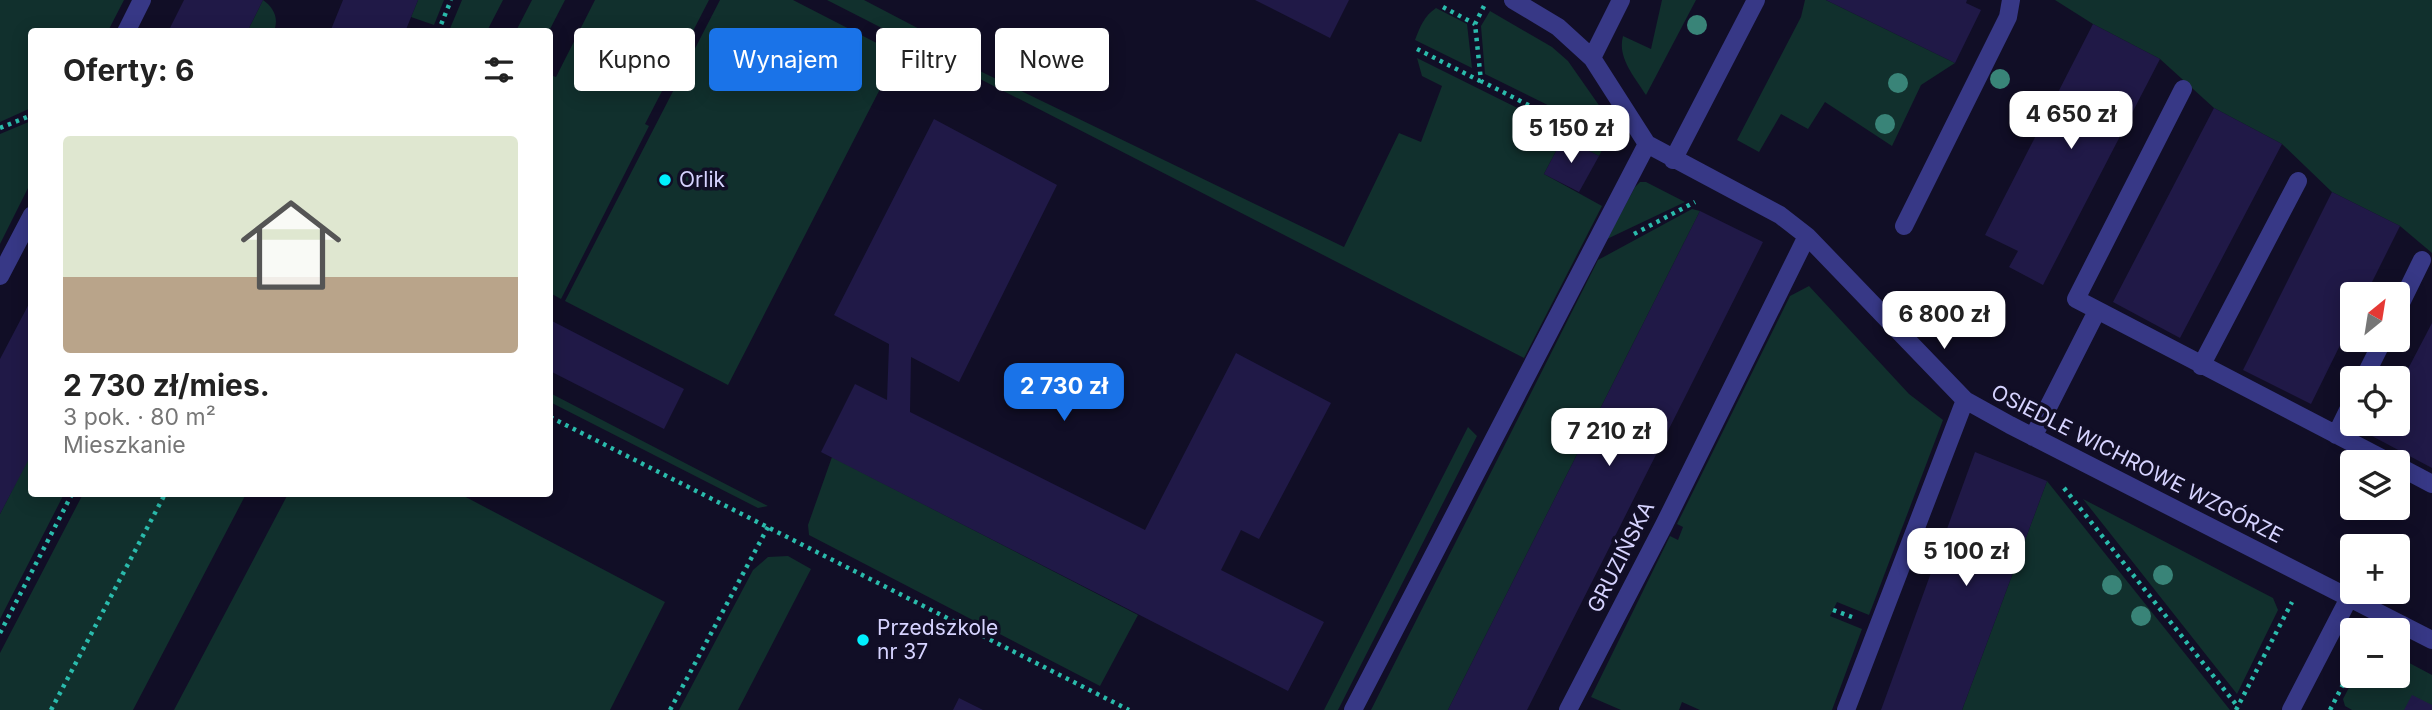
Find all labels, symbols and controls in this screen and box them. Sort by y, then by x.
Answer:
chip: Kupno [574,28,695,91]
chip: Wynajem [709,28,862,91]
chip: Filtry [876,28,981,91]
chip: Nowe [995,28,1109,91]
icon: filters [480,51,518,89]
text: Oferty: 6 [63,52,194,88]
pin: 4 650 zł [1999,92,2143,151]
text: 4 650 zł [2025,100,2117,128]
pin: 5 150 zł [1499,106,1643,165]
text: 5 150 zł [1528,114,1614,142]
place label: Orlik [679,167,725,192]
marker: Orlik [657,172,673,188]
icon: home [228,182,354,308]
north arrow [2340,282,2410,352]
map controls [2340,282,2410,688]
pin: 6 800 zł [1872,292,2016,351]
text: 6 800 zł [1898,300,1990,328]
pin: 2 730 zł [992,364,1136,423]
button: locate [2340,366,2410,436]
text: 2 730 zł/mies. [63,367,270,403]
text: 2 730 zł [1020,372,1108,400]
street label: OSIEDLE WICHROWE WZGÓRZE [1987,378,2288,548]
text: 3 pok. · 80 m² [63,403,216,431]
pin: 7 210 zł [1537,408,1681,468]
text: 7 210 zł [1567,417,1651,445]
text: Mieszkanie [63,431,186,459]
button: layers [2340,450,2410,520]
street label: GRUZIŃSKA [1581,496,1659,617]
pin: 5 100 zł [1894,528,2038,588]
button: + [2340,534,2410,604]
text: 5 100 zł [1923,537,2009,565]
place label: Przedszkole nr 37 [877,615,998,664]
button: − [2340,618,2410,688]
marker: Przedszkole nr 37 [855,632,871,648]

